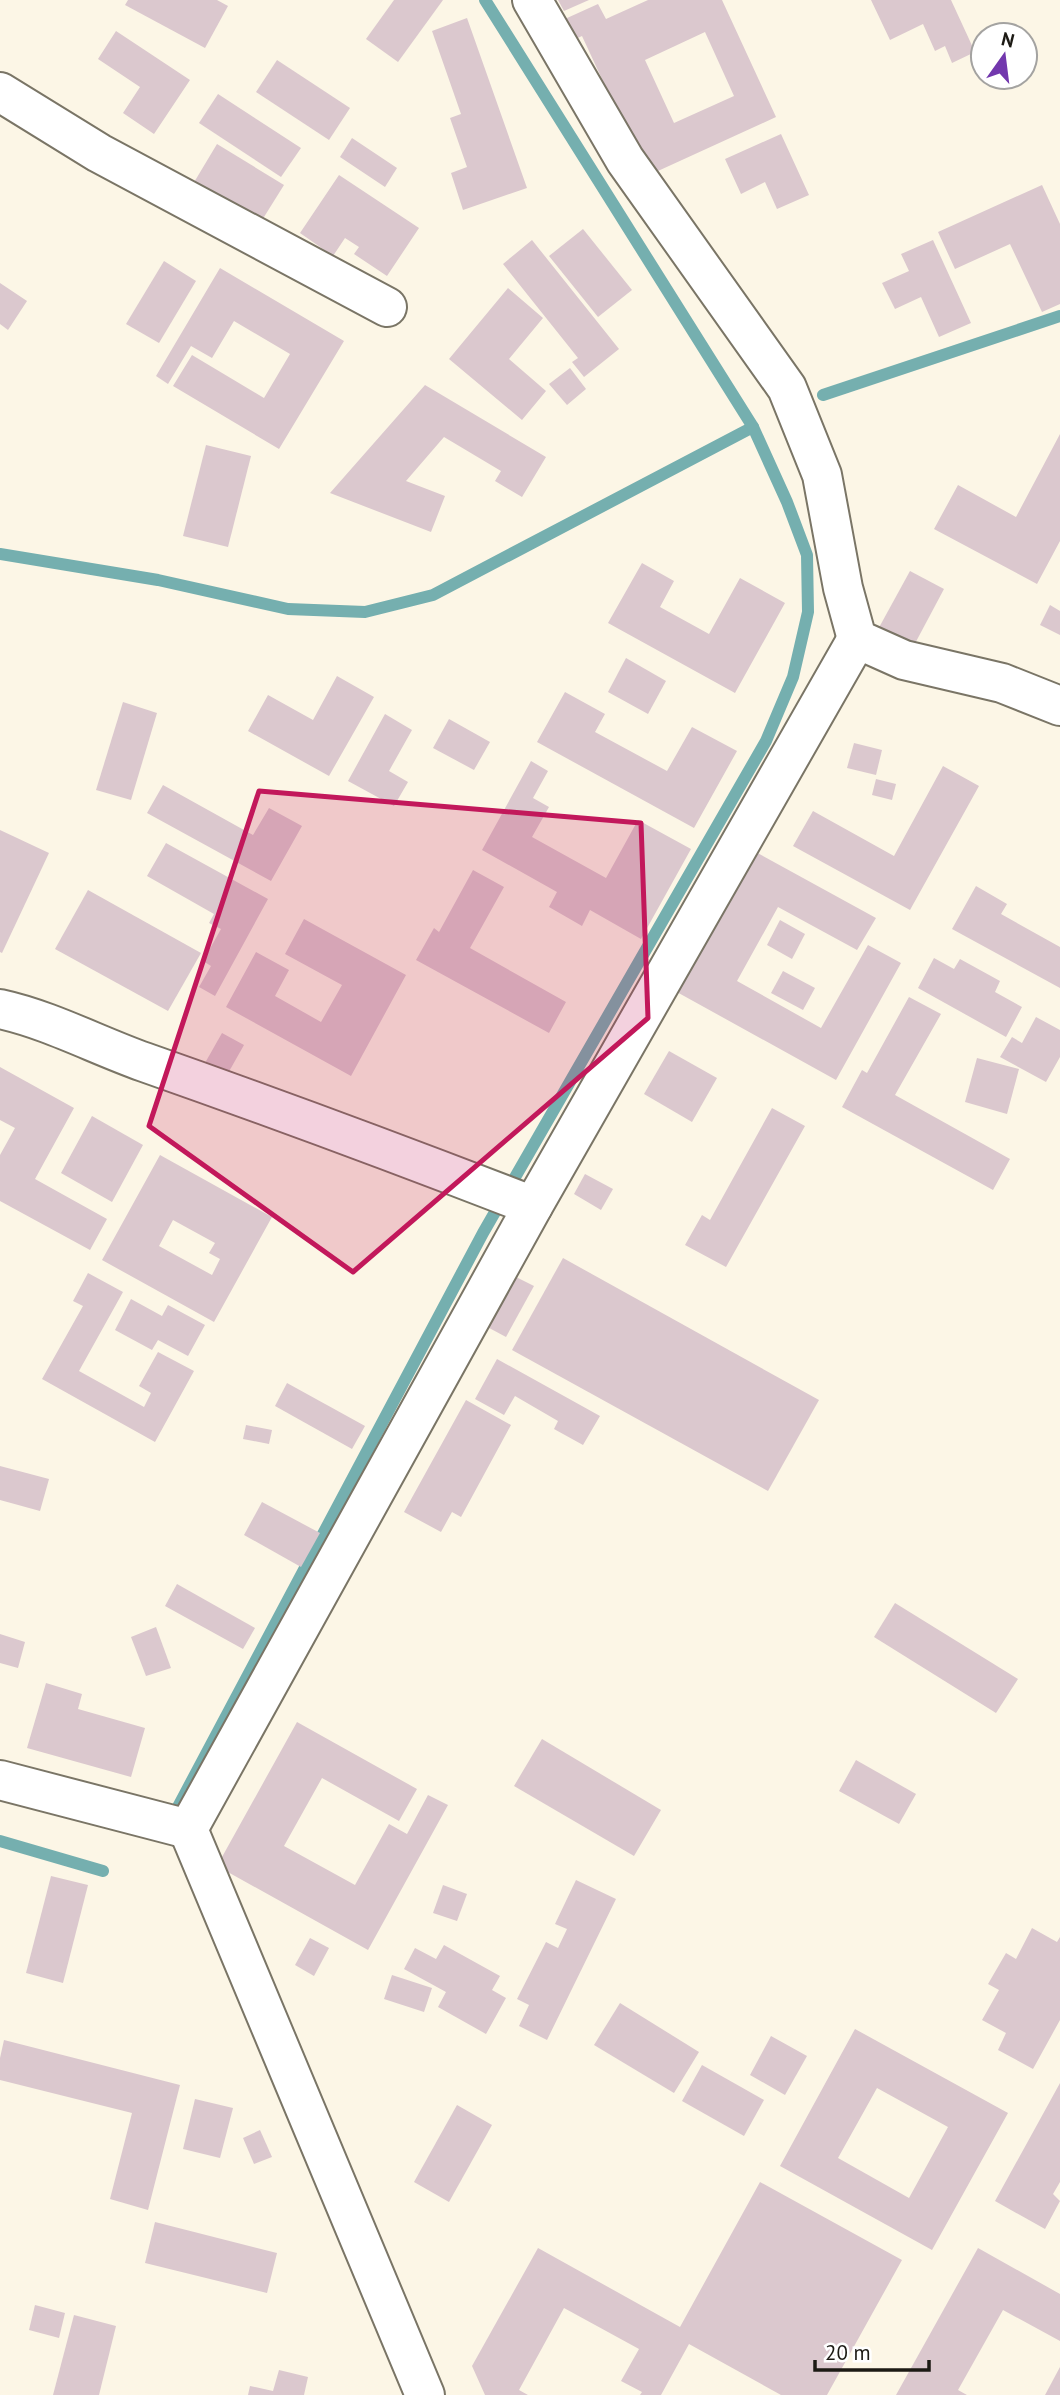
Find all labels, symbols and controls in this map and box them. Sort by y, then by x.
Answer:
north arrow [969,21,1039,91]
text: N [999,26,1017,53]
scale bar [815,2328,929,2372]
text: 20 m [825,2339,871,2366]

